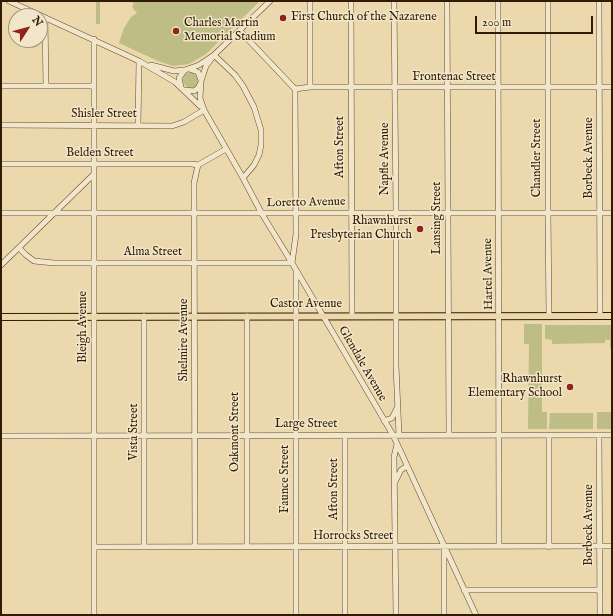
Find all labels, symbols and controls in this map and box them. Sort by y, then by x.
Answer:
north arrow [8,8,48,48]
scale bar [477,8,595,34]
place label: First Church of the Nazarene [291,11,437,25]
marker: First Church of the Nazarene [278,13,288,23]
text: N [28,14,45,30]
text: 200 m [482,15,511,30]
place label: Charles Martin Memorial Stadium [184,17,276,45]
marker: Charles Martin Memorial Stadium [171,26,181,36]
street label: Frontenac Street [412,71,496,85]
street label: Shisler Street [71,108,137,122]
street label: Afton Street [334,116,348,178]
street label: Borbeck Avenue [583,117,597,199]
street label: Chandler Street [531,119,545,197]
street label: Napfle Avenue [379,123,393,195]
street label: Belden Street [66,147,134,161]
street label: Lansing Street [431,182,445,254]
street label: Loretto Avenue [266,195,346,211]
place label: Rhawnhurst Presbyterian Church [310,215,412,243]
marker: Rhawnhurst Presbyterian Church [415,224,425,234]
street label: Hartel Avenue [481,238,497,310]
street label: Alma Street [124,246,182,260]
street label: Bleigh Avenue [77,291,91,363]
street label: Castor Avenue [270,298,342,312]
street label: Shelmire Avenue [178,299,192,381]
street label: Glendale Avenue [335,324,389,404]
place label: Rhawnhurst Elementary School [468,373,562,401]
marker: Rhawnhurst Elementary School [565,382,575,392]
street label: Oakmont Street [229,392,243,472]
street label: Vista Street [128,403,142,461]
street label: Large Street [275,418,337,432]
street label: Faunce Street [279,445,293,513]
street label: Afton Street [328,458,342,520]
street label: Borbeck Avenue [583,484,597,566]
street label: Horrocks Street [313,530,393,544]

